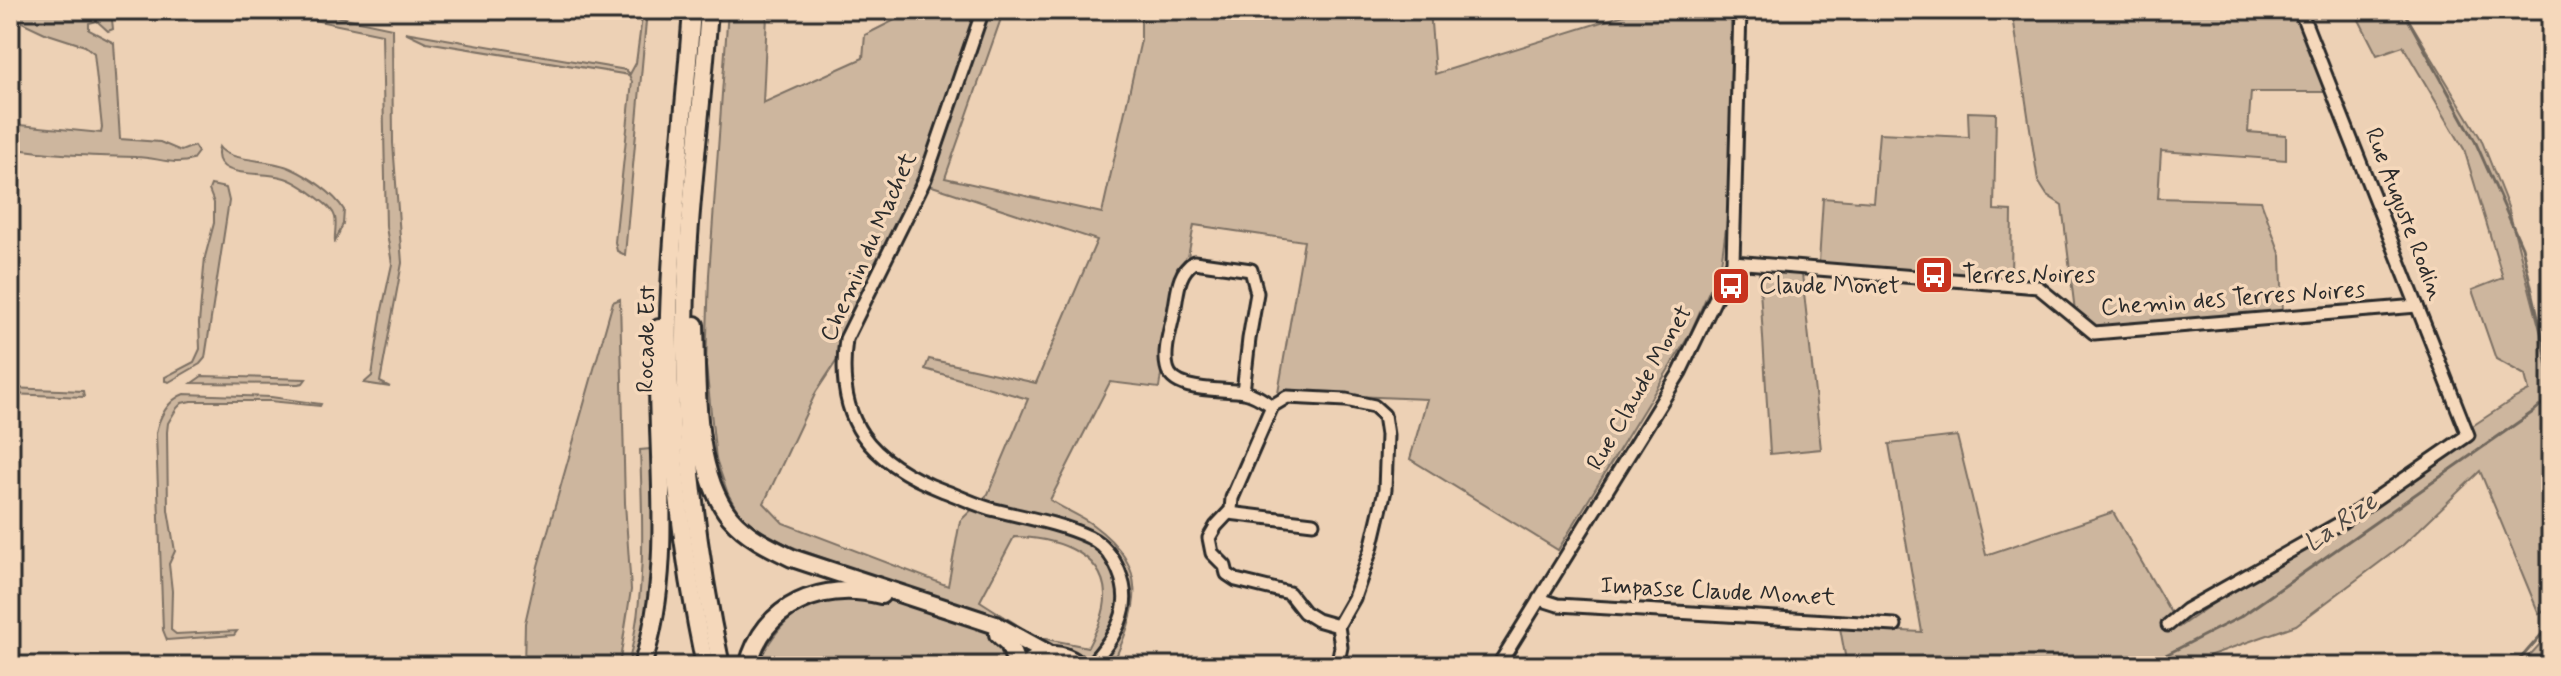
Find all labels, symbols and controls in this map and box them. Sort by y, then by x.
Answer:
street label: Rue Auguste Rodin [2357,123,2451,305]
street label: Chemin du Machet [813,147,925,347]
bus stop icon: Terres Noires [1913,254,1955,296]
place label: Terres Noires [1962,260,2096,291]
bus stop icon: Claude Monet [1710,265,1752,307]
place label: Claude Monet [1759,271,1900,302]
street label: Chemin des Terres Noires [2100,274,2367,324]
street label: Rocade Est [631,284,663,393]
street label: Rue Claude Monet [1580,300,1700,476]
water label: La Rize [2297,485,2385,561]
street label: Impasse Claude Monet [1600,570,1836,614]

